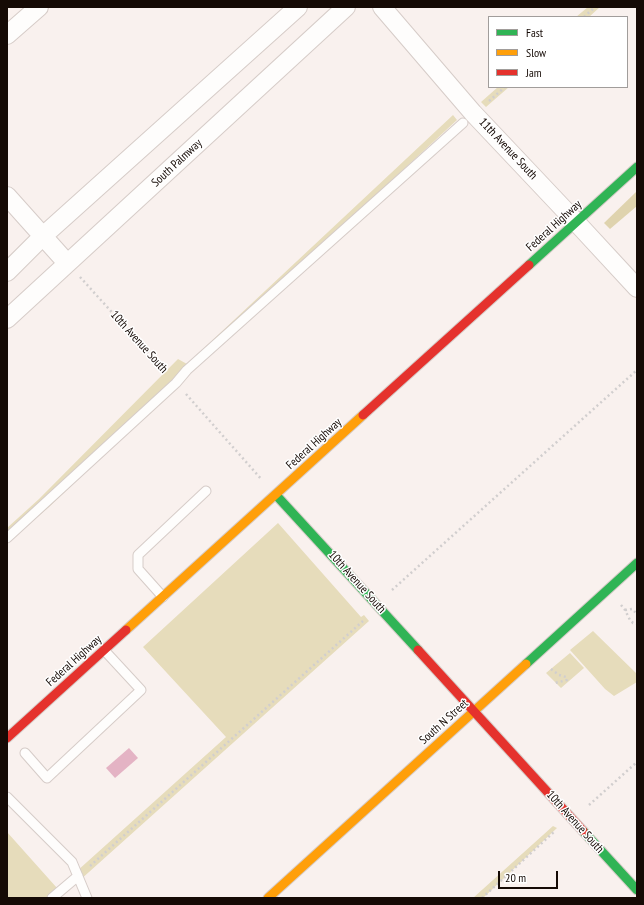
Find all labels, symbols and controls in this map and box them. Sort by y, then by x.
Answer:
legend [488,16,628,88]
text: Fast [526,25,543,40]
text: Slow [526,45,546,60]
text: Jam [526,65,542,80]
street label: 11th Avenue South [476,115,540,183]
street label: South Palmway [149,136,205,190]
street label: Federal Highway [523,197,585,255]
street label: 10th Avenue South [107,308,171,376]
street label: Federal Highway [283,415,345,473]
street label: 10th Avenue South [325,548,389,616]
street label: Federal Highway [43,632,105,690]
street label: South N Street [417,696,471,748]
street label: 10th Avenue South [543,788,607,856]
scale bar [500,863,560,889]
text: 20 m [505,870,526,885]

